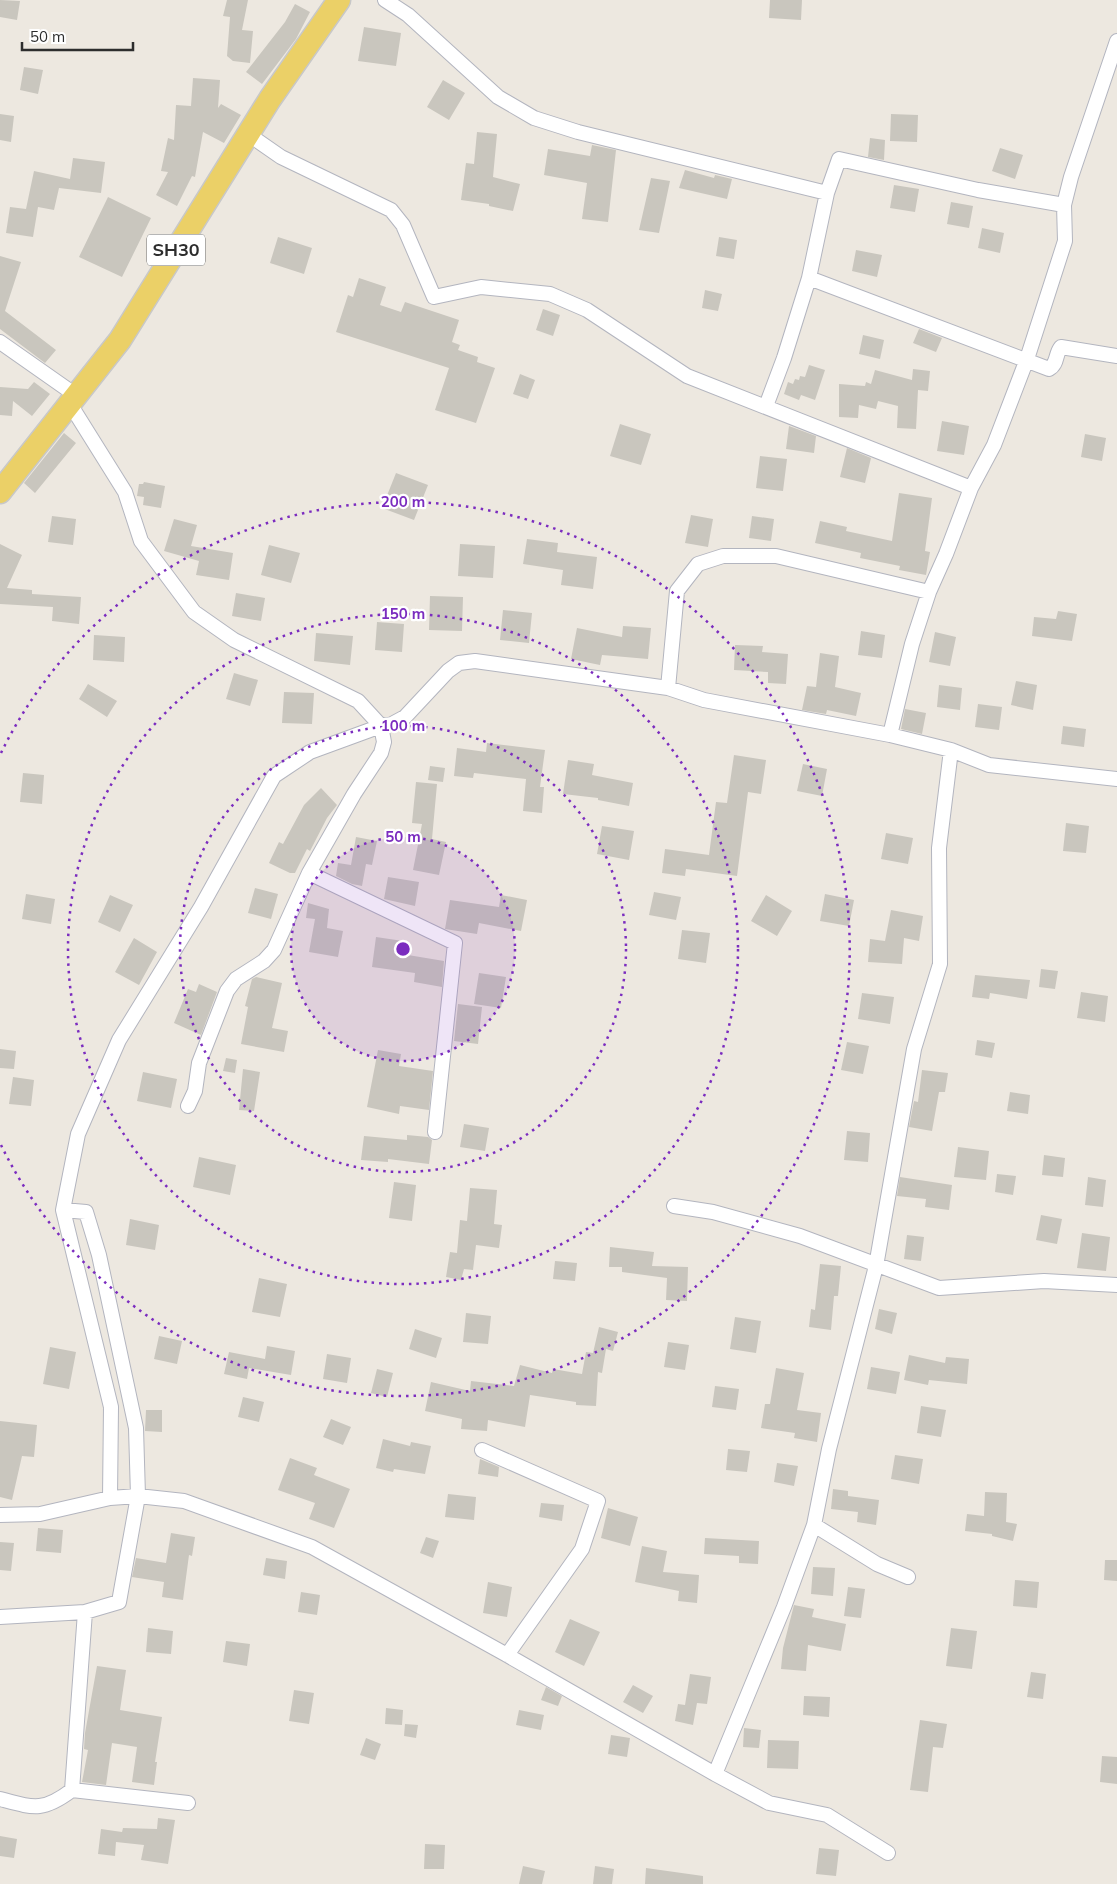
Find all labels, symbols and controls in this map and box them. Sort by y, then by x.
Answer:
scale bar [22,20,134,52]
text: 50 m [30,27,65,46]
road number: SH30 [147,234,205,266]
text: 200 m [381,492,425,511]
text: 150 m [381,604,425,623]
text: 100 m [381,716,425,735]
text: 50 m [385,827,421,846]
centre of rings [394,940,412,958]

